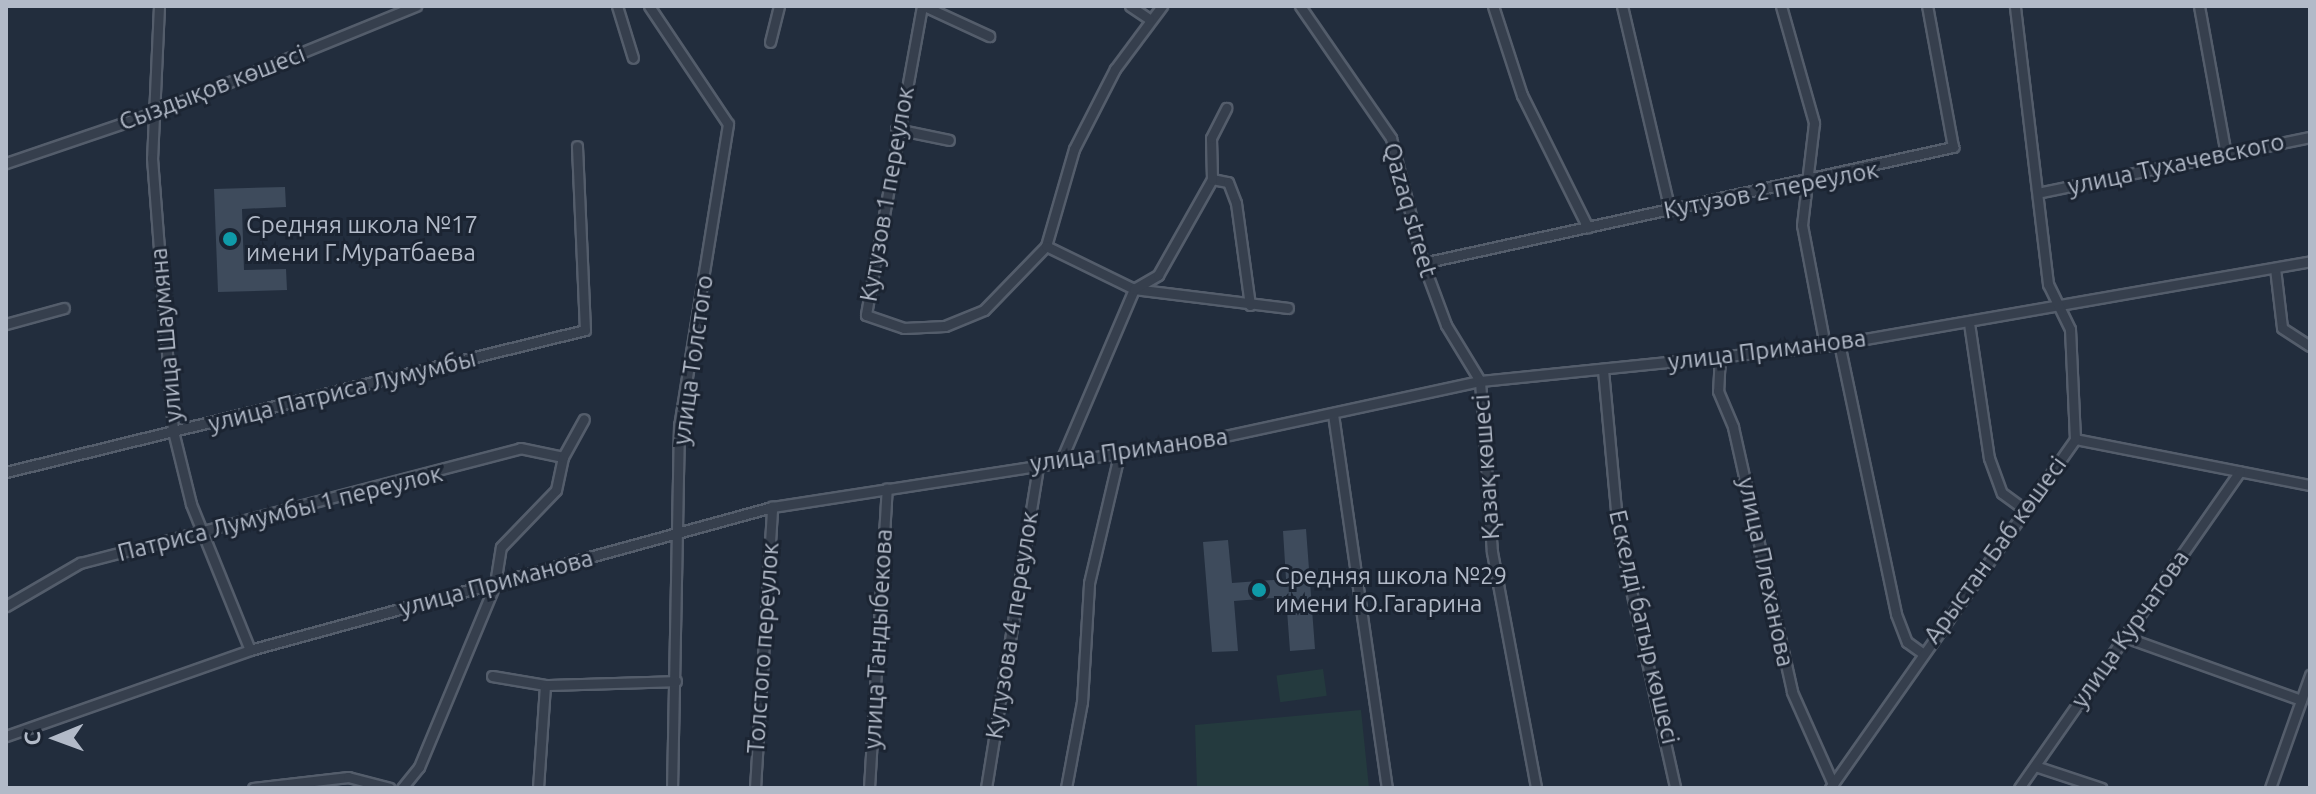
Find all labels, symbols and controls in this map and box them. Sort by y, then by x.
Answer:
street label: Сыздықов көшесі [115,39,309,137]
street label: Кутузов 1 переулок [854,84,920,304]
street label: улица Тухачевского [2065,127,2287,201]
street label: Qazaq street [1377,139,1443,281]
street label: Кутузов 2 переулок [1661,155,1881,225]
place label: Средняя школа №17 имени Г.Муратбаева [246,211,478,267]
marker: Средняя школа №17 имени Г.Муратбаева [221,230,239,248]
street label: улица Шаумяна [144,247,188,423]
street label: улица Толстого [667,273,719,447]
street label: улица Приманова [1666,324,1868,376]
street label: улица Патриса Лумумбы [205,344,479,438]
street label: Қазақ көшесі [1467,393,1505,541]
street label: улица Приманова [1028,422,1230,478]
street label: Арыстан Баб көшесі [1918,451,2072,649]
street label: Патриса Лумумбы 1 переулок [115,459,445,567]
street label: улица Плеханова [1732,475,1800,669]
street label: Ескелді батыр көшесі [1603,507,1685,747]
street label: Кутузова 4 переулок [980,509,1044,741]
street label: улица Тандыбекова [858,528,898,750]
street label: Толстого переулок [741,541,785,755]
street label: улица Приманова [396,543,596,623]
street label: улица Курчатова [2065,545,2195,713]
place label: Средняя школа №29 имени Ю.Гагарина [1275,562,1507,618]
marker: Средняя школа №29 имени Ю.Гагарина [1250,581,1268,599]
north arrow [16,698,96,778]
text: С [19,731,44,746]

